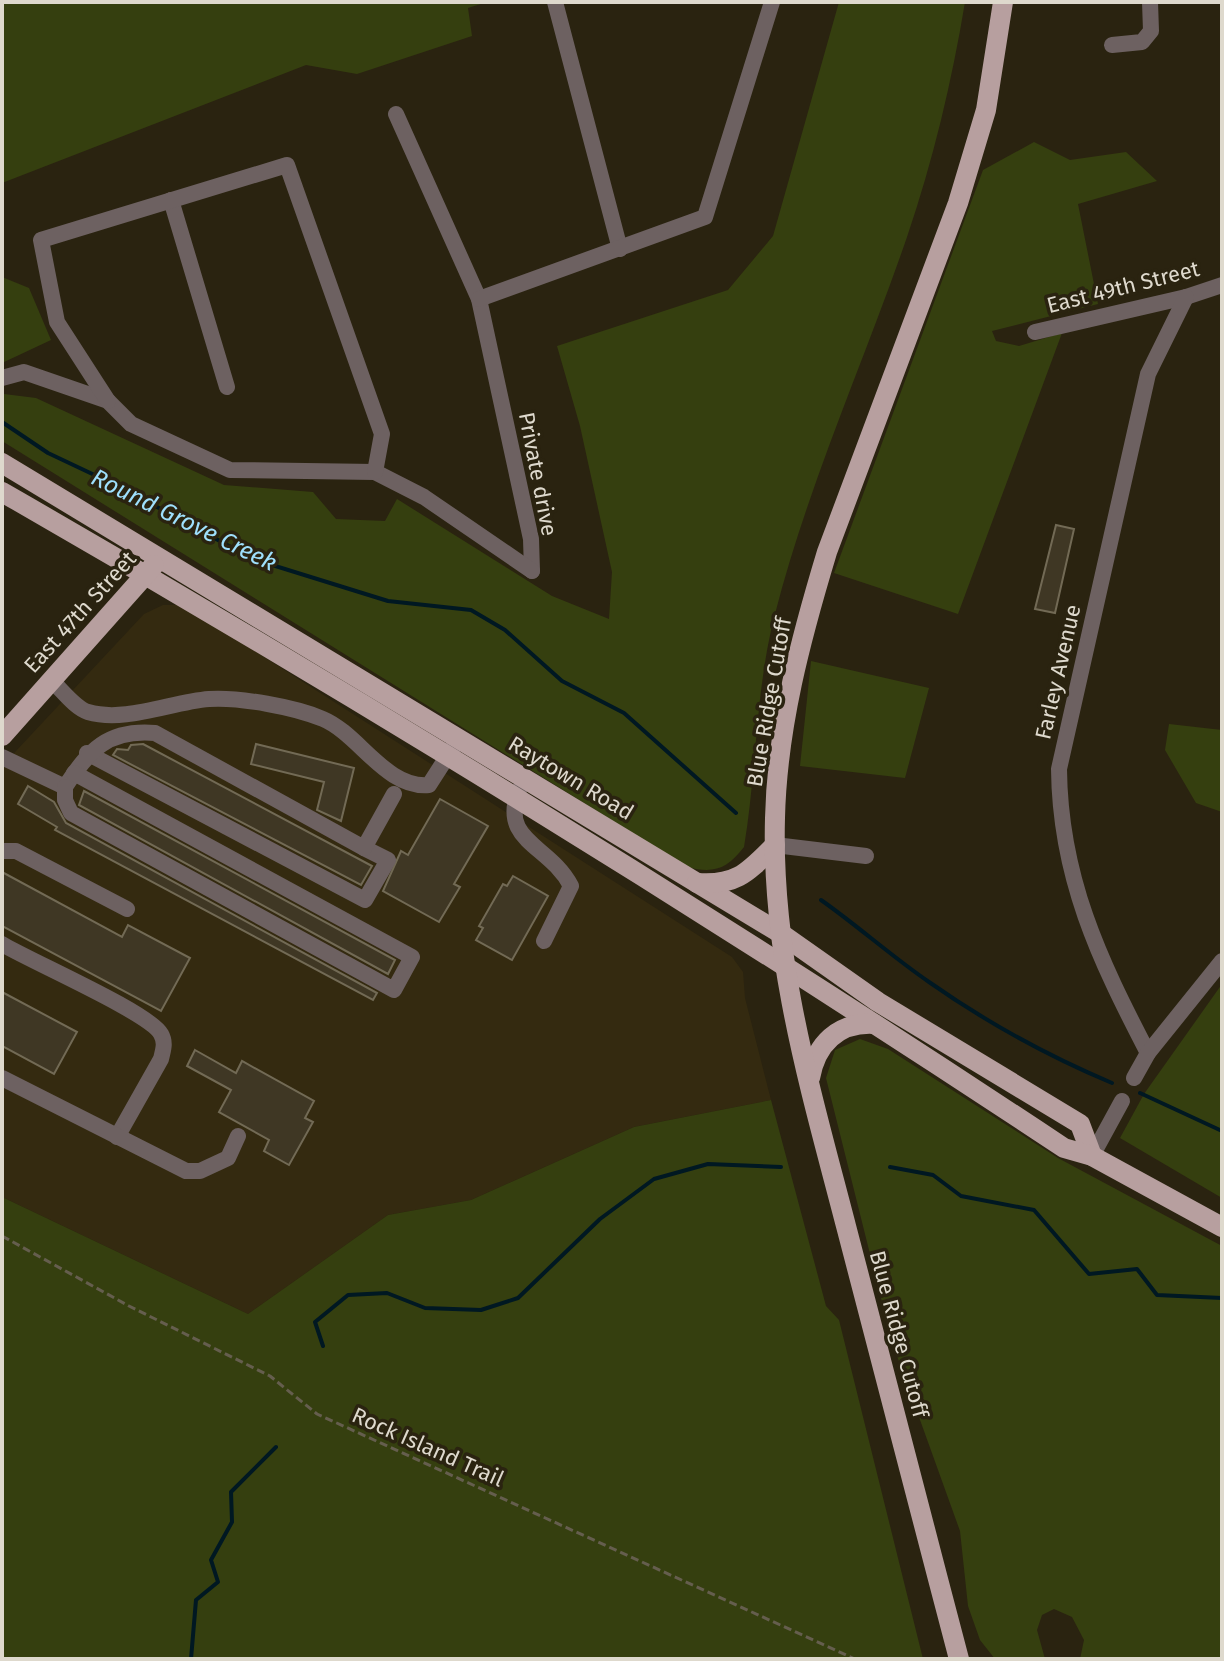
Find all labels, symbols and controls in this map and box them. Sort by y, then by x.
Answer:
street label: East 49th Street [1044,255,1202,319]
street label: Private drive [513,410,563,538]
water label: Round Grove Creek [87,463,281,577]
street label: East 47th Street [18,545,142,678]
street label: Farley Avenue [1029,602,1087,742]
street label: Blue Ridge Cutoff [741,613,798,789]
street label: Raytown Road [504,730,638,826]
street label: Blue Ridge Cutoff [864,1247,935,1422]
street label: Rock Island Trail [348,1401,508,1493]

